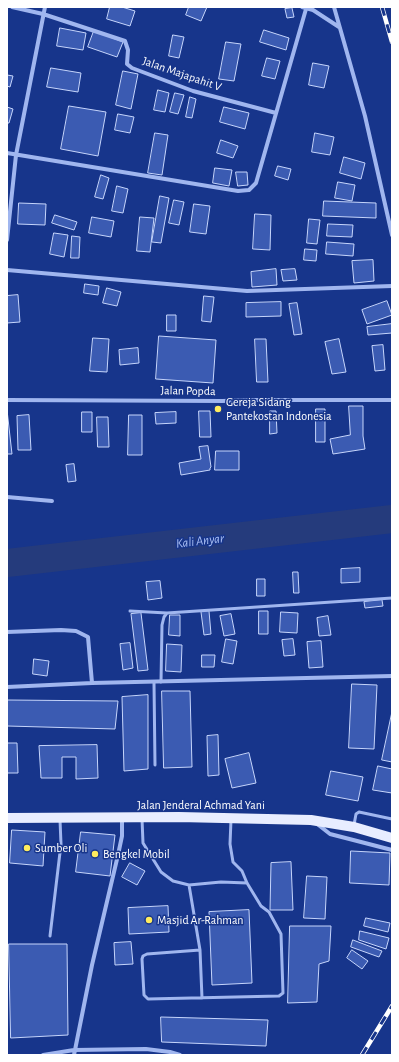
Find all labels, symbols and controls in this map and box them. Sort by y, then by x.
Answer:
street label: Jalan Majapahit V [141,54,223,94]
street label: Jalan Popda [160,383,216,399]
place label: Gereja Sidang Pantekostan Indonesia [226,395,332,423]
marker: Gereja Sidang Pantekostan Indonesia [213,404,223,414]
water label: Kali Anyar [175,530,225,552]
street label: Jalan Jenderal Achmad Yani [137,798,265,812]
place label: Sumber Oli [35,841,87,855]
marker: Sumber Oli [22,843,32,853]
place label: Bengkel Mobil [103,847,170,861]
marker: Bengkel Mobil [90,849,100,859]
place label: Masjid Ar-Rahman [157,913,244,927]
marker: Masjid Ar-Rahman [144,915,154,925]

